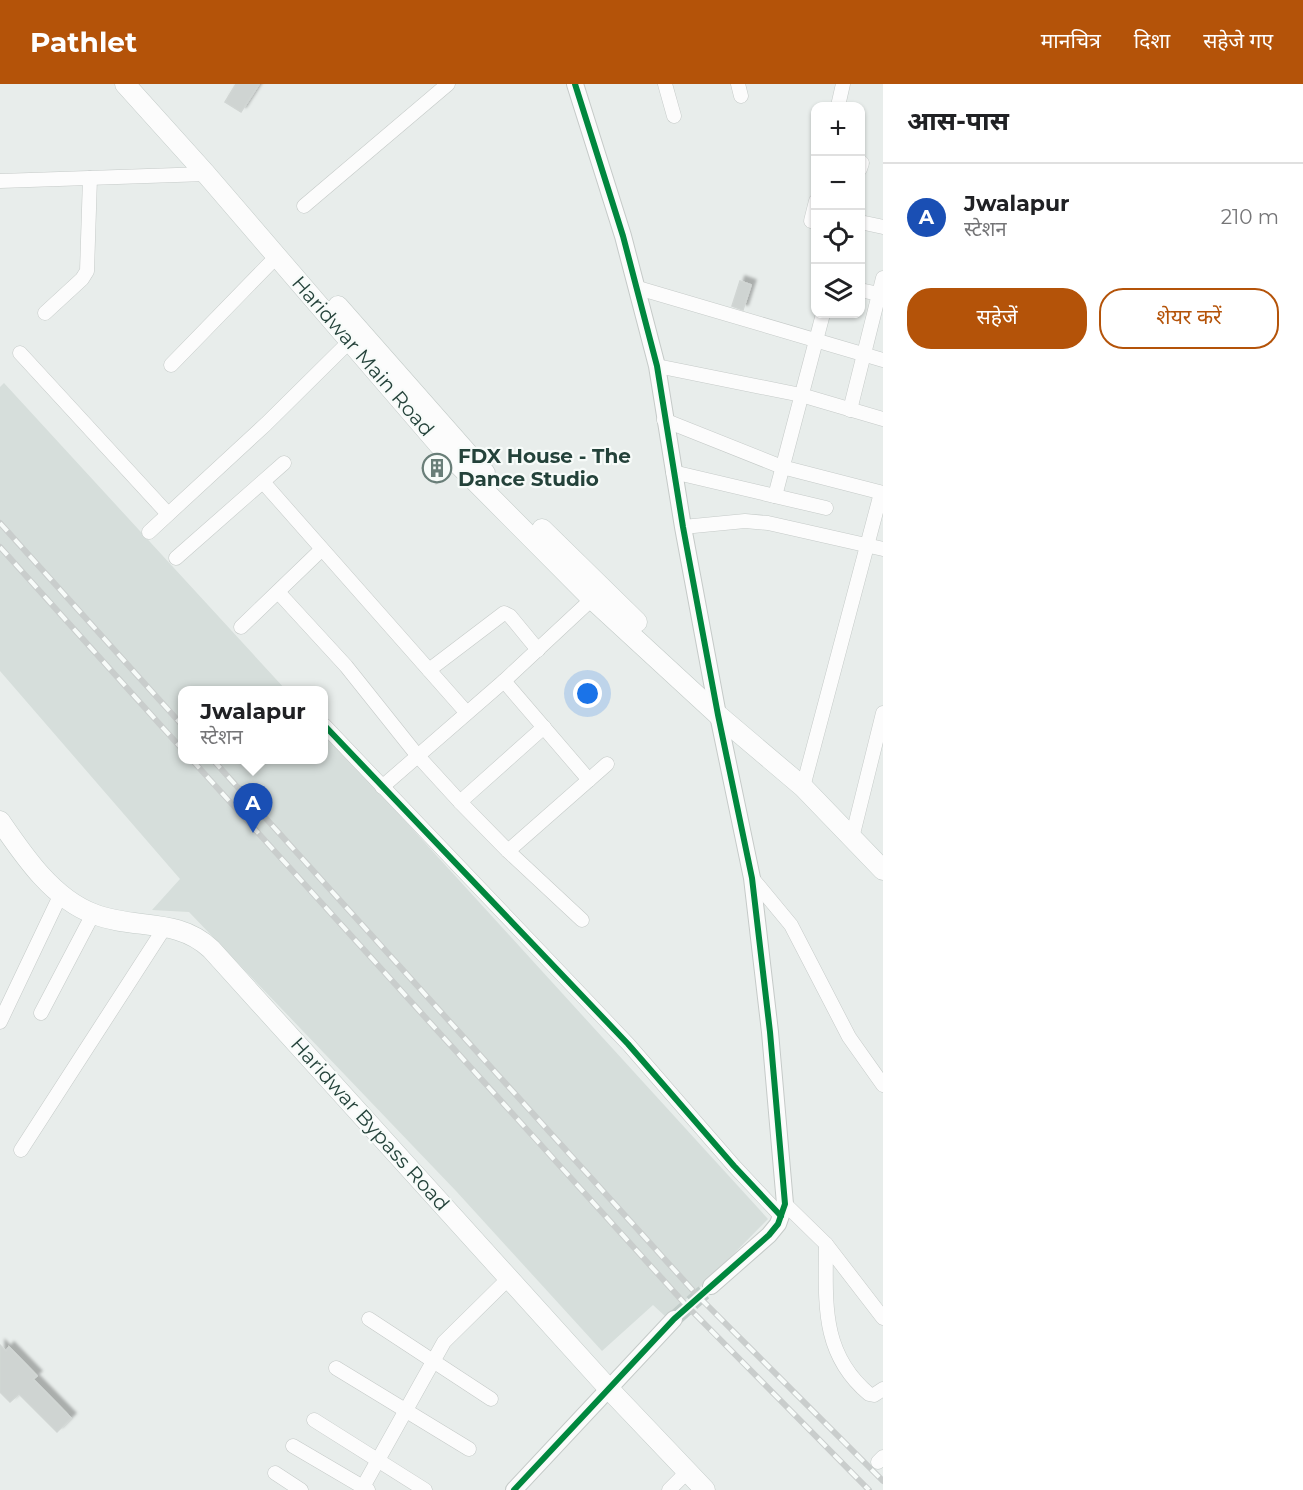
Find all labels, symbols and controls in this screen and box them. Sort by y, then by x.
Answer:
text: Pathlet [30,25,137,59]
text: मानचित्र [1041,28,1101,53]
text: दिशा [1134,28,1170,53]
text: सहेजे गए [1203,28,1273,53]
map controls [811,102,865,318]
button: + [811,102,865,156]
text: आस-पास [907,105,1009,137]
button: − [811,156,865,210]
text: Jwalapur [964,190,1070,217]
text: A [919,205,934,229]
text: 210 m [1221,205,1279,229]
button: locate [811,210,865,264]
text: स्टेशन [964,217,1007,241]
button: layers [811,264,865,318]
street label: Haridwar Main Road [287,271,439,441]
button: सहेजें [907,288,1087,349]
button: शेयर करें [1099,288,1279,349]
place label: FDX House - The Dance Studio [458,444,631,491]
building icon: FDX House - The Dance Studio [421,452,453,484]
your location [573,679,602,708]
popup [178,686,328,764]
text: Jwalapur [200,698,306,725]
text: स्टेशन [200,725,243,749]
pin: A [234,784,272,833]
street label: Haridwar Bypass Road [286,1032,454,1216]

